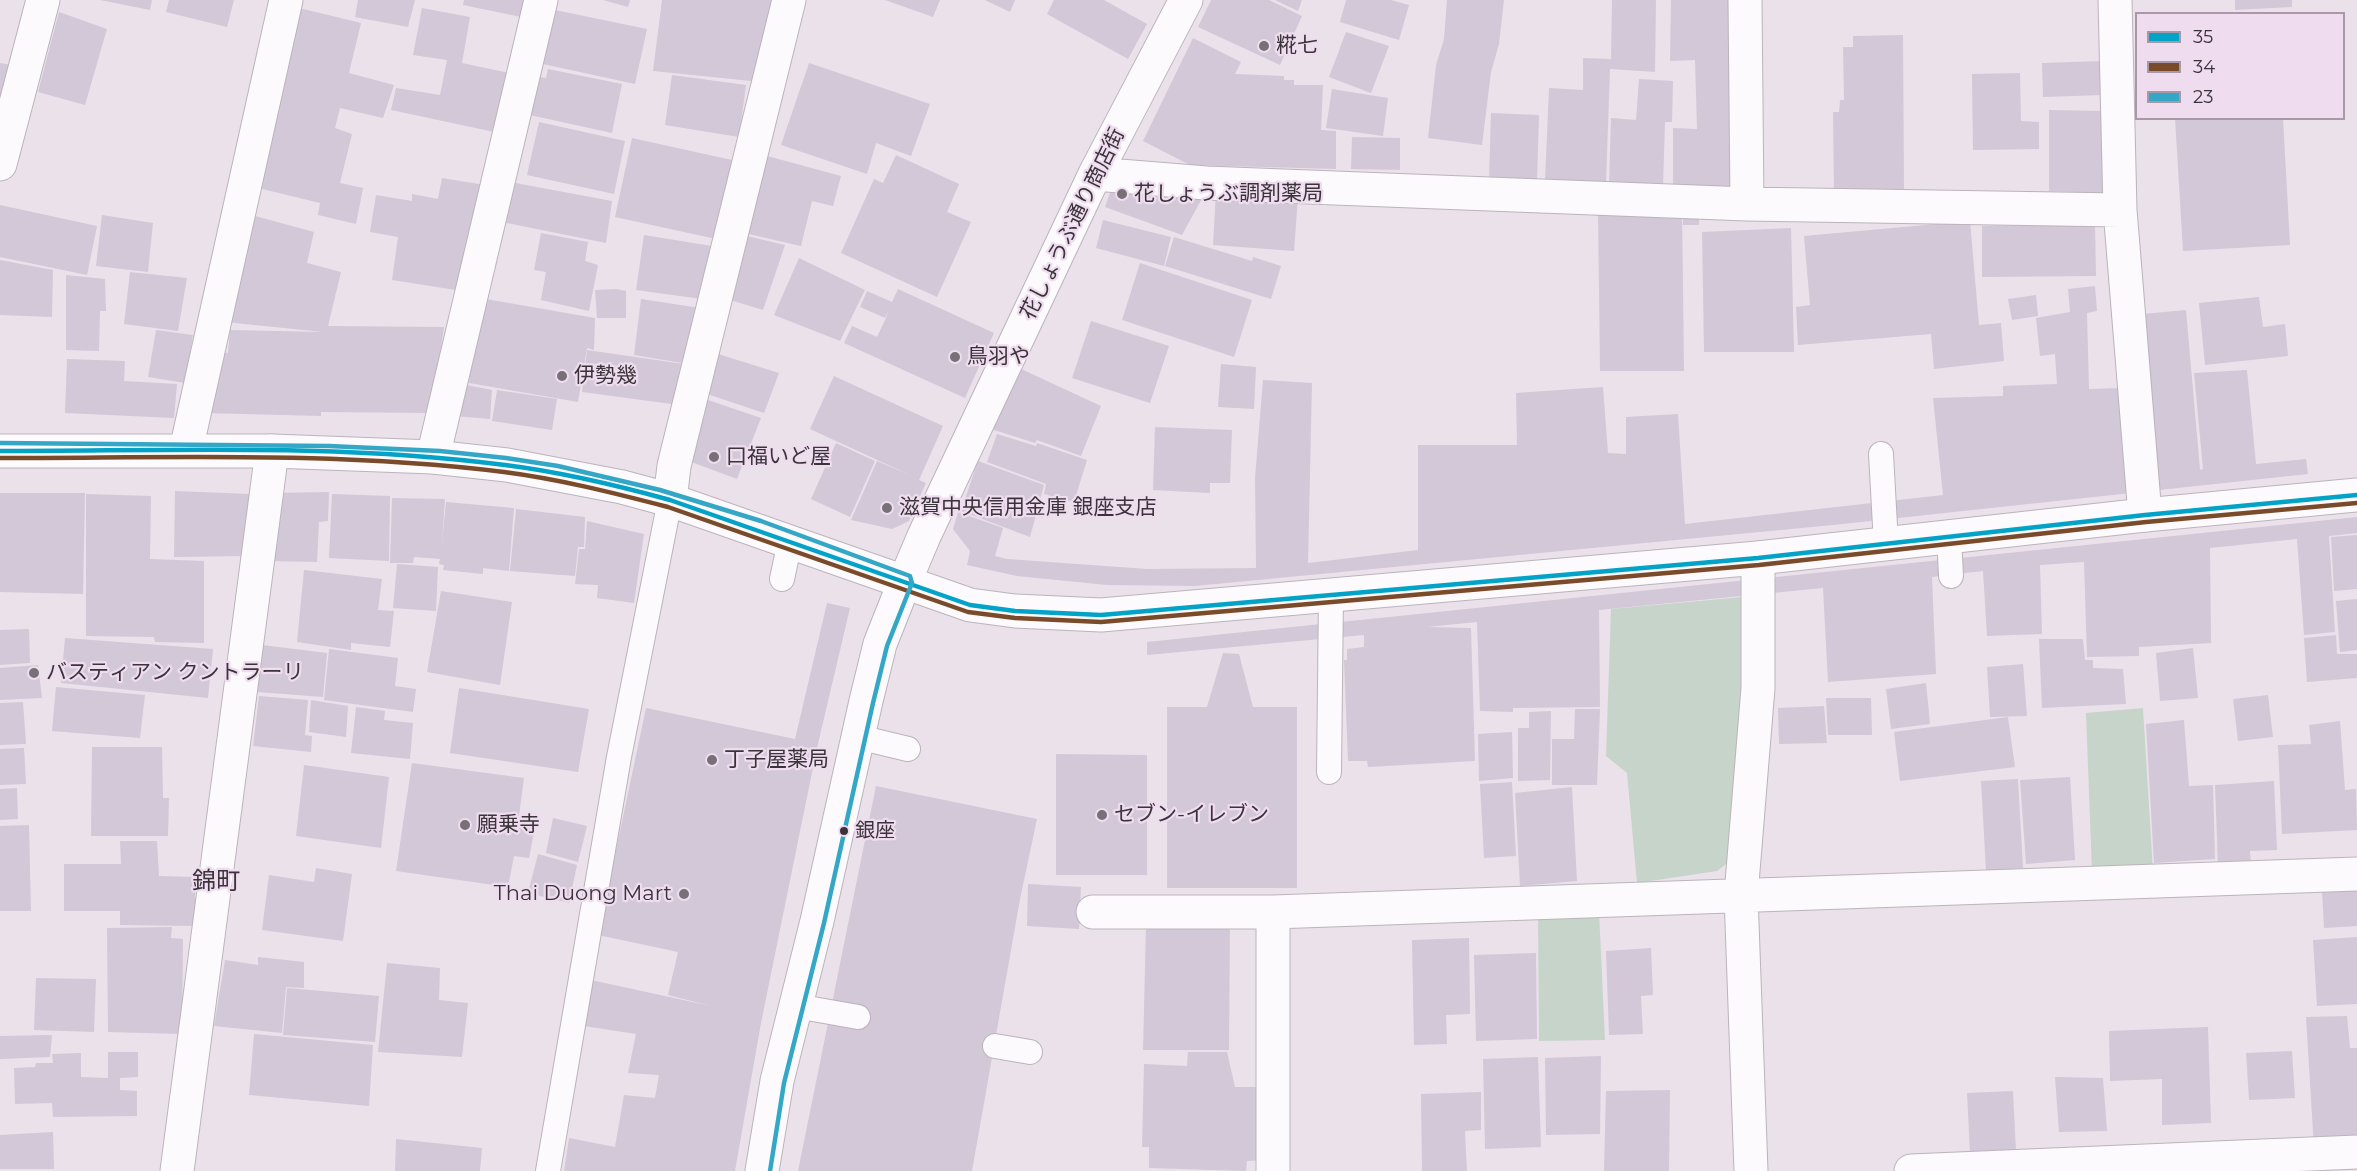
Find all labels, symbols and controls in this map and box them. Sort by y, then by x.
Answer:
legend [2135,12,2345,120]
text: 35 [2193,26,2213,48]
place label: 糀七 [1276,33,1318,59]
marker: 糀七 [1257,39,1271,53]
text: 34 [2193,56,2215,78]
text: 23 [2193,86,2213,108]
street label: 花しょうぶ通り商店街 [1016,124,1130,324]
place label: 花しょうぶ調剤薬局 [1134,181,1323,207]
marker: 花しょうぶ調剤薬局 [1115,187,1129,201]
place label: 鳥羽や [967,344,1030,370]
marker: 鳥羽や [948,350,962,364]
place label: 伊勢幾 [574,363,637,389]
marker: 伊勢幾 [555,369,569,383]
place label: 口福いど屋 [726,444,831,470]
marker: 口福いど屋 [707,450,721,464]
place label: 滋賀中央信用金庫 銀座支店 [899,495,1157,521]
marker: 滋賀中央信用金庫 銀座支店 [880,501,894,515]
place label: バスティアン クントラーリ [46,660,304,686]
marker: バスティアン クントラーリ [27,666,41,680]
place label: 丁子屋薬局 [724,747,829,773]
marker: 丁子屋薬局 [705,753,719,767]
place label: セブン-イレブン [1114,802,1269,828]
marker: セブン-イレブン [1095,808,1109,822]
place label: 願乗寺 [477,812,540,838]
marker: 願乗寺 [458,818,472,832]
place label: 銀座 [855,819,895,843]
marker: 銀座 [838,825,850,837]
district label: 錦町 [192,868,240,896]
place label: Thai Duong Mart [494,881,672,907]
marker: Thai Duong Mart [677,887,691,901]

